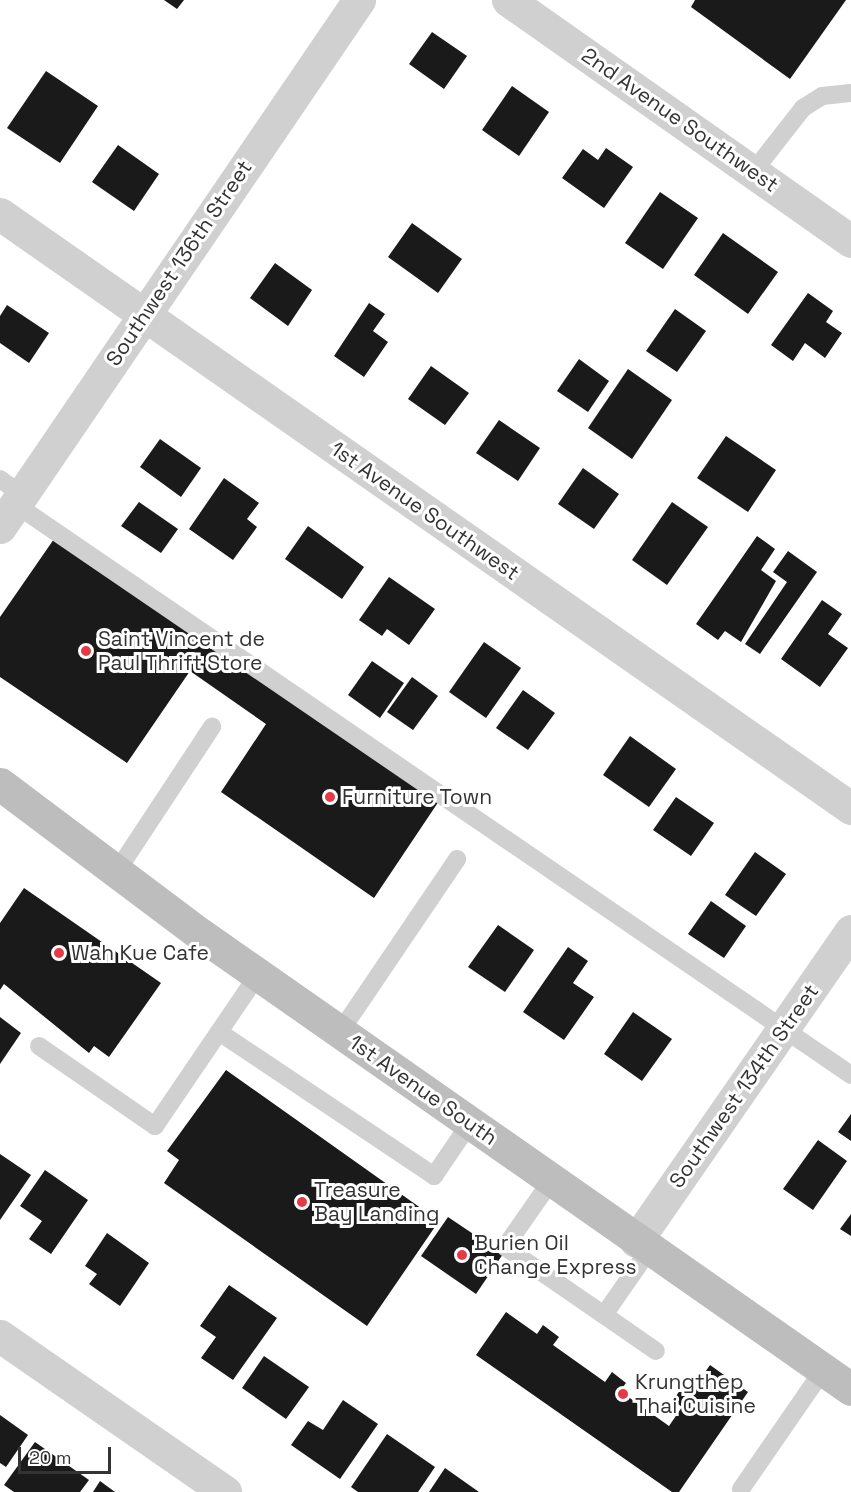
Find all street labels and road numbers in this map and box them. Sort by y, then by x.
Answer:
street label: 2nd Avenue Southwest [577,42,783,198]
street label: Southwest 136th Street [101,155,257,371]
street label: 1st Avenue Southwest [326,436,524,586]
street label: Southwest 134th Street [664,979,824,1193]
street label: 1st Avenue South [344,1029,502,1151]

